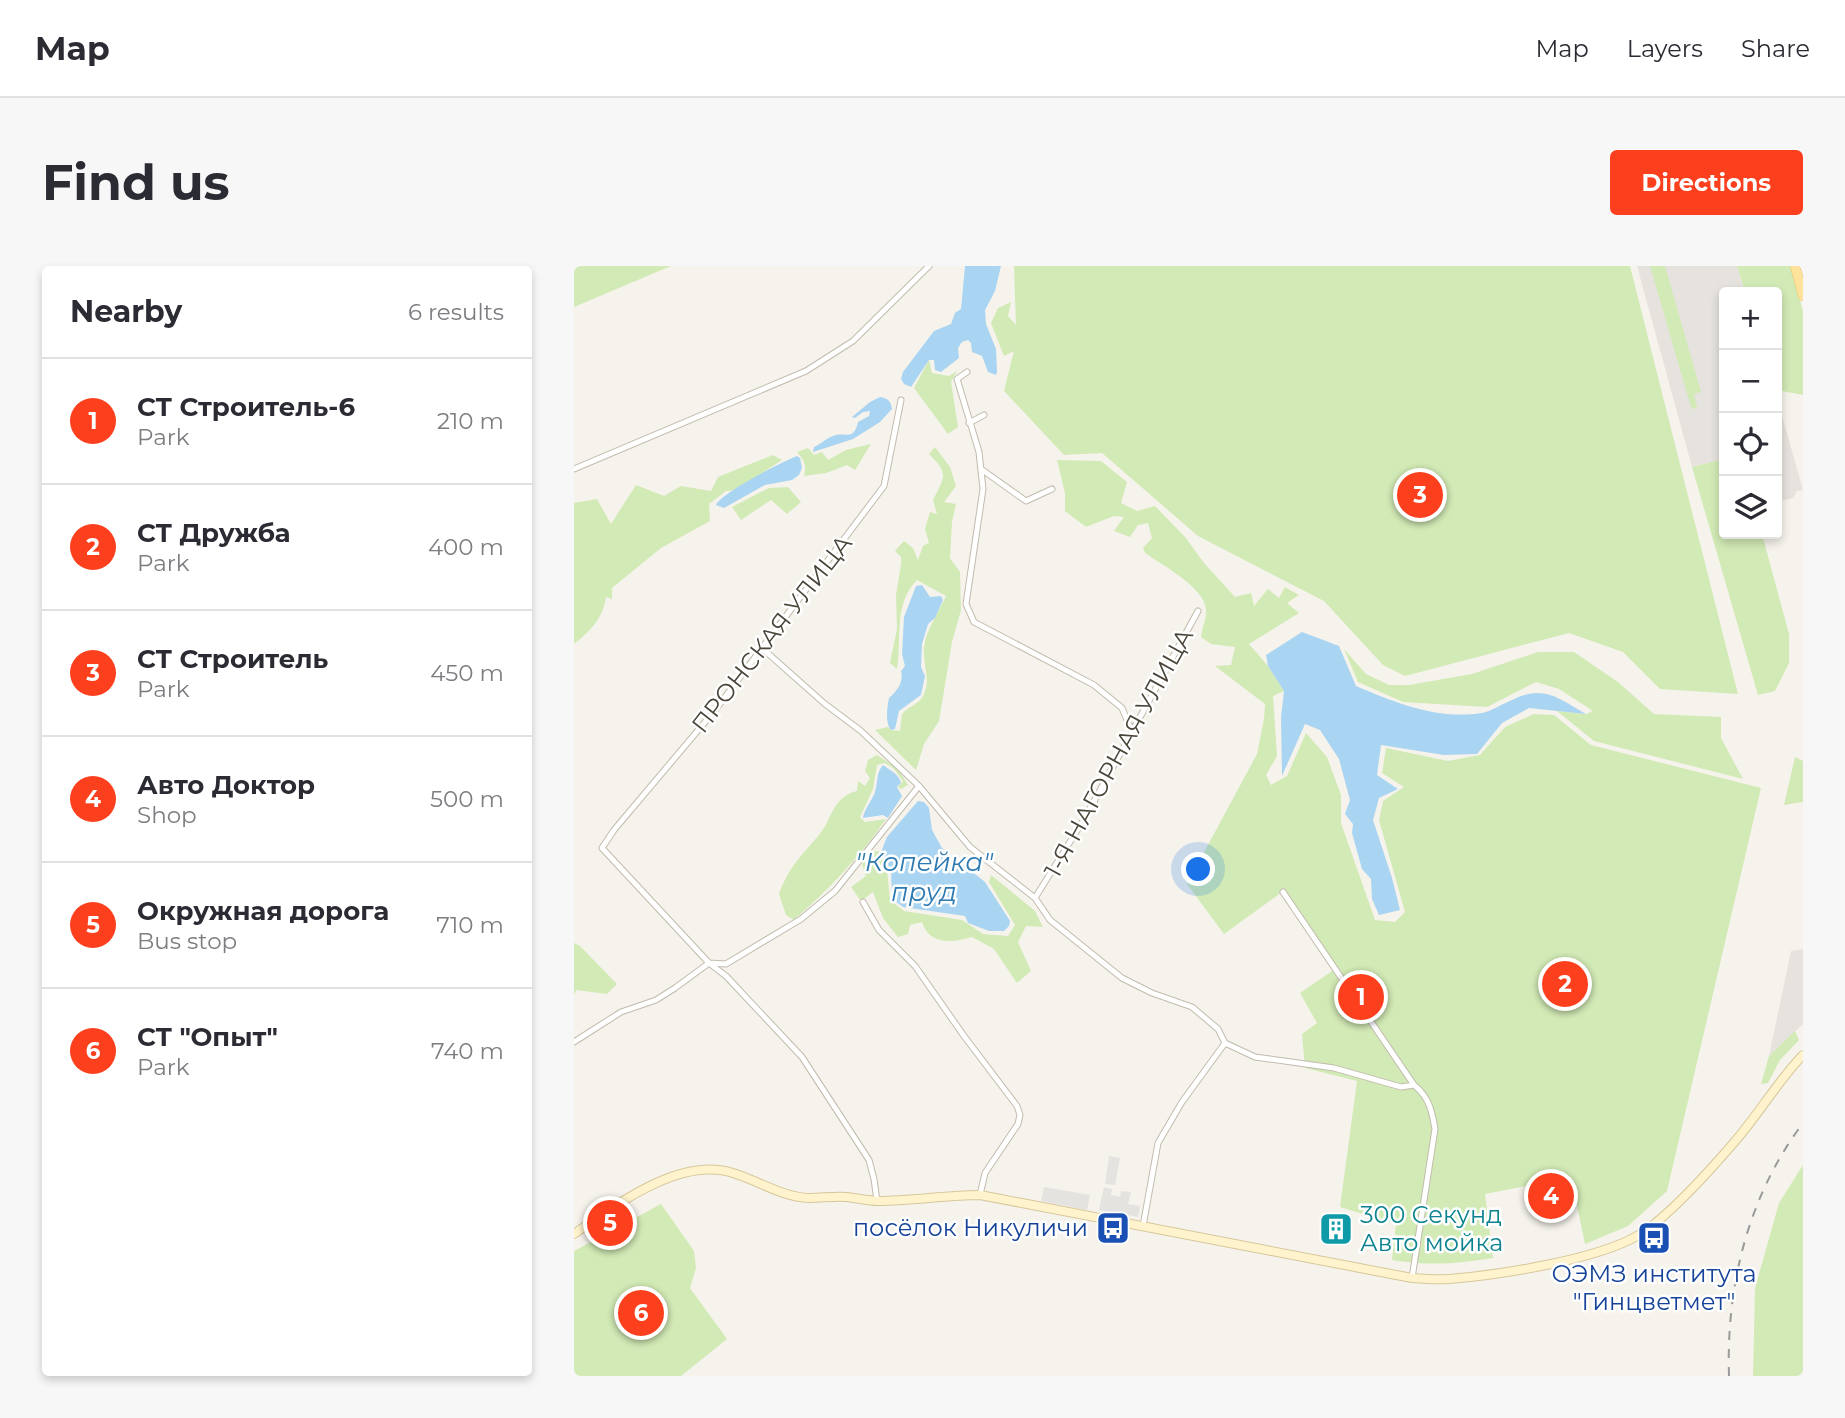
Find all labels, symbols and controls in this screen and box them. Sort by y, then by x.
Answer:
text: Map [35,28,110,68]
text: Map [1535,34,1589,63]
text: Layers [1627,34,1703,63]
text: Share [1741,34,1810,63]
button: Directions [1610,150,1803,215]
text: Find us [42,153,230,212]
map controls [1719,287,1782,539]
button: + [1719,287,1782,350]
text: Nearby [70,293,182,330]
text: 6 results [408,298,504,326]
button: − [1719,350,1782,413]
text: СТ Строитель-6 [137,391,355,423]
text: 1 [88,407,98,435]
text: 210 m [437,407,504,435]
button: locate [1719,413,1782,476]
text: Park [137,423,190,451]
pin: 3 [1397,469,1443,521]
button: layers [1719,476,1782,539]
text: СТ Дружба [137,517,291,549]
street label: ПРОНСКАЯ УЛИЦА [685,529,858,738]
text: 2 [86,533,100,561]
text: 400 m [428,533,504,561]
text: Park [137,549,190,577]
street label: 1-Я НАГОРНАЯ УЛИЦА [1038,623,1199,882]
text: СТ Строитель [137,643,328,675]
text: 3 [86,659,100,687]
text: 450 m [430,659,504,687]
text: Park [137,675,190,703]
text: Авто Доктор [137,769,315,801]
text: 4 [85,785,101,813]
text: 500 m [430,785,504,813]
text: Shop [137,801,197,829]
water label: "Копейка" пруд [855,846,994,908]
your location [1181,852,1215,886]
text: Окружная дорога [137,895,389,927]
text: 5 [86,911,100,939]
text: 710 m [436,911,504,939]
text: Bus stop [137,927,237,955]
pin: 2 [1542,958,1588,1010]
pin: 1 [1338,971,1384,1023]
text: СТ "Опыт" [137,1021,278,1053]
text: 6 [86,1037,100,1065]
text: 740 m [431,1037,504,1065]
text: Park [137,1053,190,1081]
pin: 4 [1528,1170,1574,1222]
pin: 5 [587,1197,633,1249]
place label: 300 Секунд Авто мойка [1360,1200,1503,1257]
bus stop icon: посёлок Никуличи [1094,1209,1132,1247]
building icon: 300 Секунд Авто мойка [1317,1210,1355,1248]
place label: посёлок Никуличи [853,1213,1088,1242]
bus stop icon: ОЭМЗ института "Гинцветмет" [1635,1219,1673,1257]
place label: ОЭМЗ института "Гинцветмет" [1551,1259,1757,1316]
pin: 6 [618,1287,664,1339]

